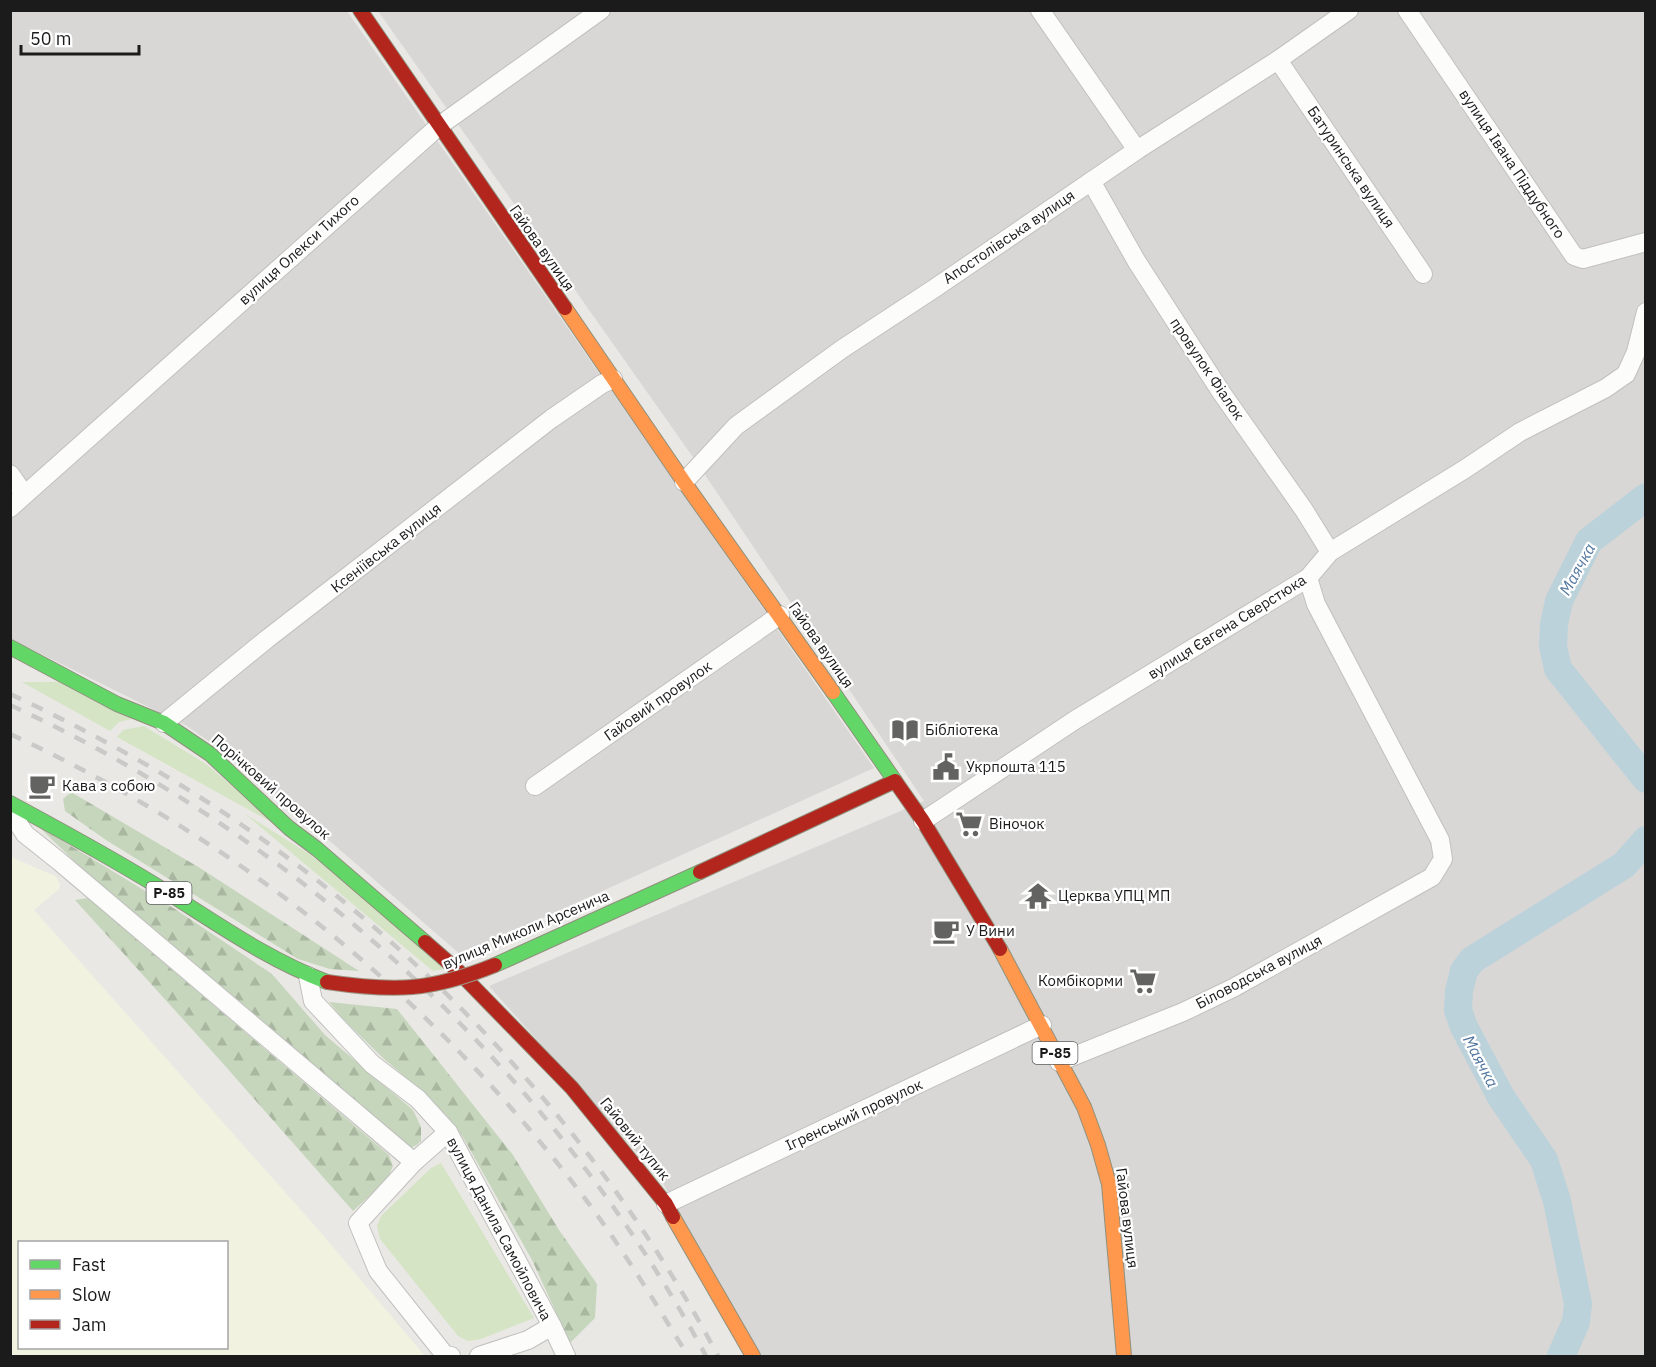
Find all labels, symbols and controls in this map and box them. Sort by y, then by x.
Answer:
scale bar [21,18,140,56]
text: 50 m [30,27,72,50]
street label: вулиця Івана Піддубного [1455,85,1570,242]
street label: Батуринська вулиця [1304,102,1399,231]
street label: Апостолівська вулиця [939,185,1078,288]
street label: вулиця Олекси Тихого [234,190,363,309]
street label: Гайова вулиця [506,201,579,295]
street label: провулок Фіалок [1166,314,1249,424]
street label: Ксеніївська вулиця [327,499,445,597]
water label: Маячка [1555,540,1599,598]
street label: вулиця Євгена Сверстюка [1144,570,1309,683]
street label: Гайова вулиця [785,598,858,692]
street label: Гайовий провулок [600,656,715,745]
library icon: Бібліотека [890,715,920,745]
place label: Бібліотека [925,720,998,739]
street label: Порічковий провулок [208,730,335,844]
public building icon: Укрпошта 115 [931,752,961,782]
place label: Укрпошта 115 [966,757,1066,776]
cafe icon: Кава з собою [27,771,57,801]
place label: Кава з собою [62,776,156,795]
supermarket icon: Віночок [954,809,984,839]
place label: Віночок [989,814,1045,833]
temple icon: Церква УПЦ МП [1023,881,1053,911]
road number: Р-85 [146,882,192,904]
street label: вулиця Миколи Арсенича [440,886,612,973]
place label: Церква УПЦ МП [1058,886,1170,905]
cafe icon: У Вини [931,916,961,946]
place label: У Вини [966,921,1015,940]
street label: Біловодська вулиця [1192,930,1325,1013]
supermarket icon: Комбікорми [1128,966,1158,996]
place label: Комбікорми [1038,971,1123,990]
water label: Маячка [1459,1031,1503,1091]
road number: Р-85 [1032,1042,1078,1064]
street label: Ігренський провулок [782,1074,925,1155]
street label: Гайовий тупик [596,1093,675,1184]
street label: вулиця Данила Самойловича [443,1134,556,1324]
street label: Гайова вулиця [1112,1167,1143,1269]
legend [18,1241,228,1349]
text: Fast [72,1253,106,1276]
text: Slow [72,1283,111,1306]
text: Jam [72,1313,107,1336]

